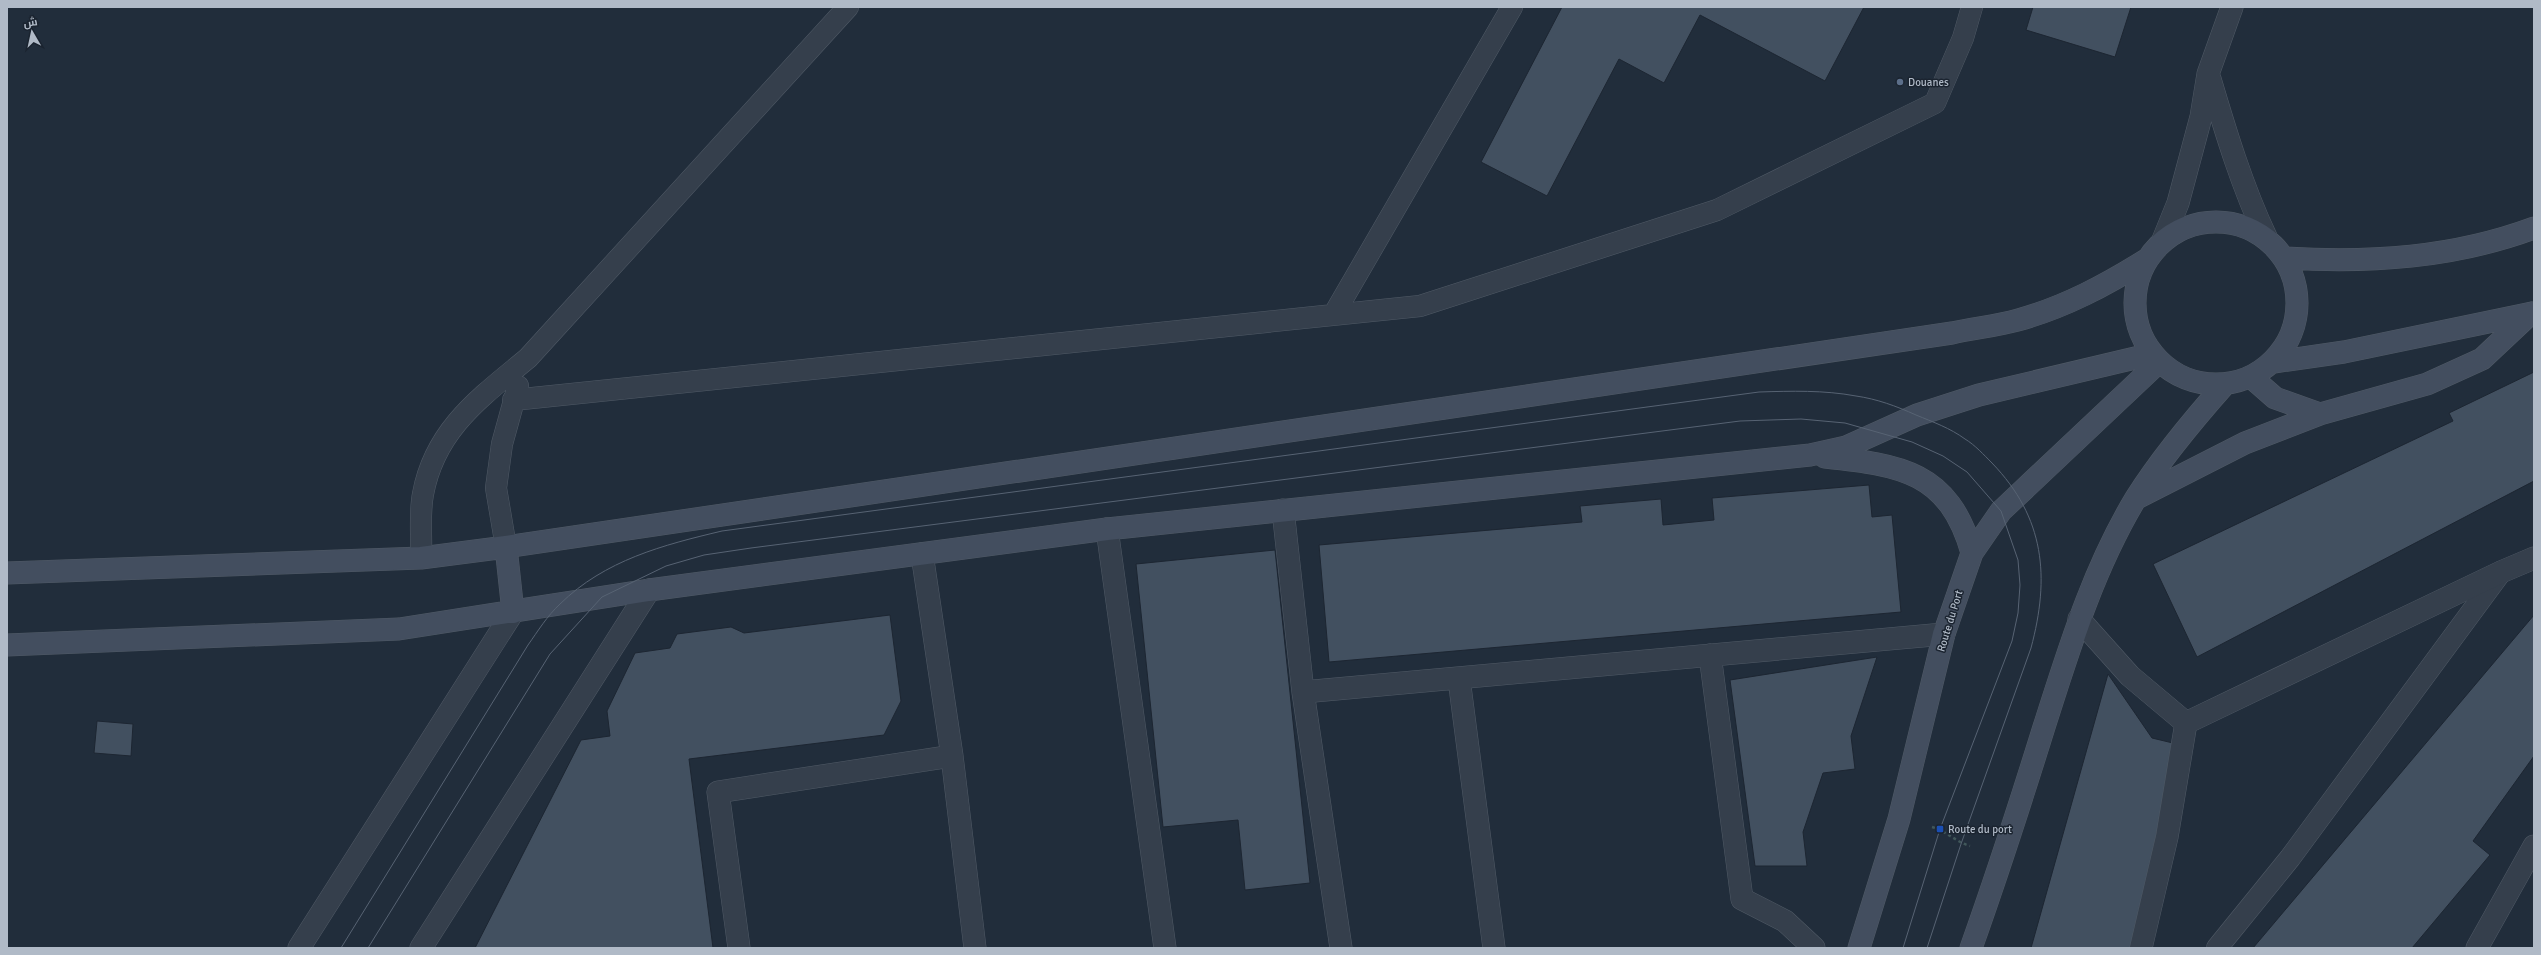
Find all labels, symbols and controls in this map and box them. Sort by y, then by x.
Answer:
north arrow [12,12,52,52]
text: ش [23,15,39,30]
place label: Douanes [1908,76,1949,89]
marker: Douanes [1895,77,1905,87]
street label: Route du Port [1934,588,1966,653]
place label: Route du port [1948,823,2012,836]
marker: Route du port [1935,824,1945,834]

